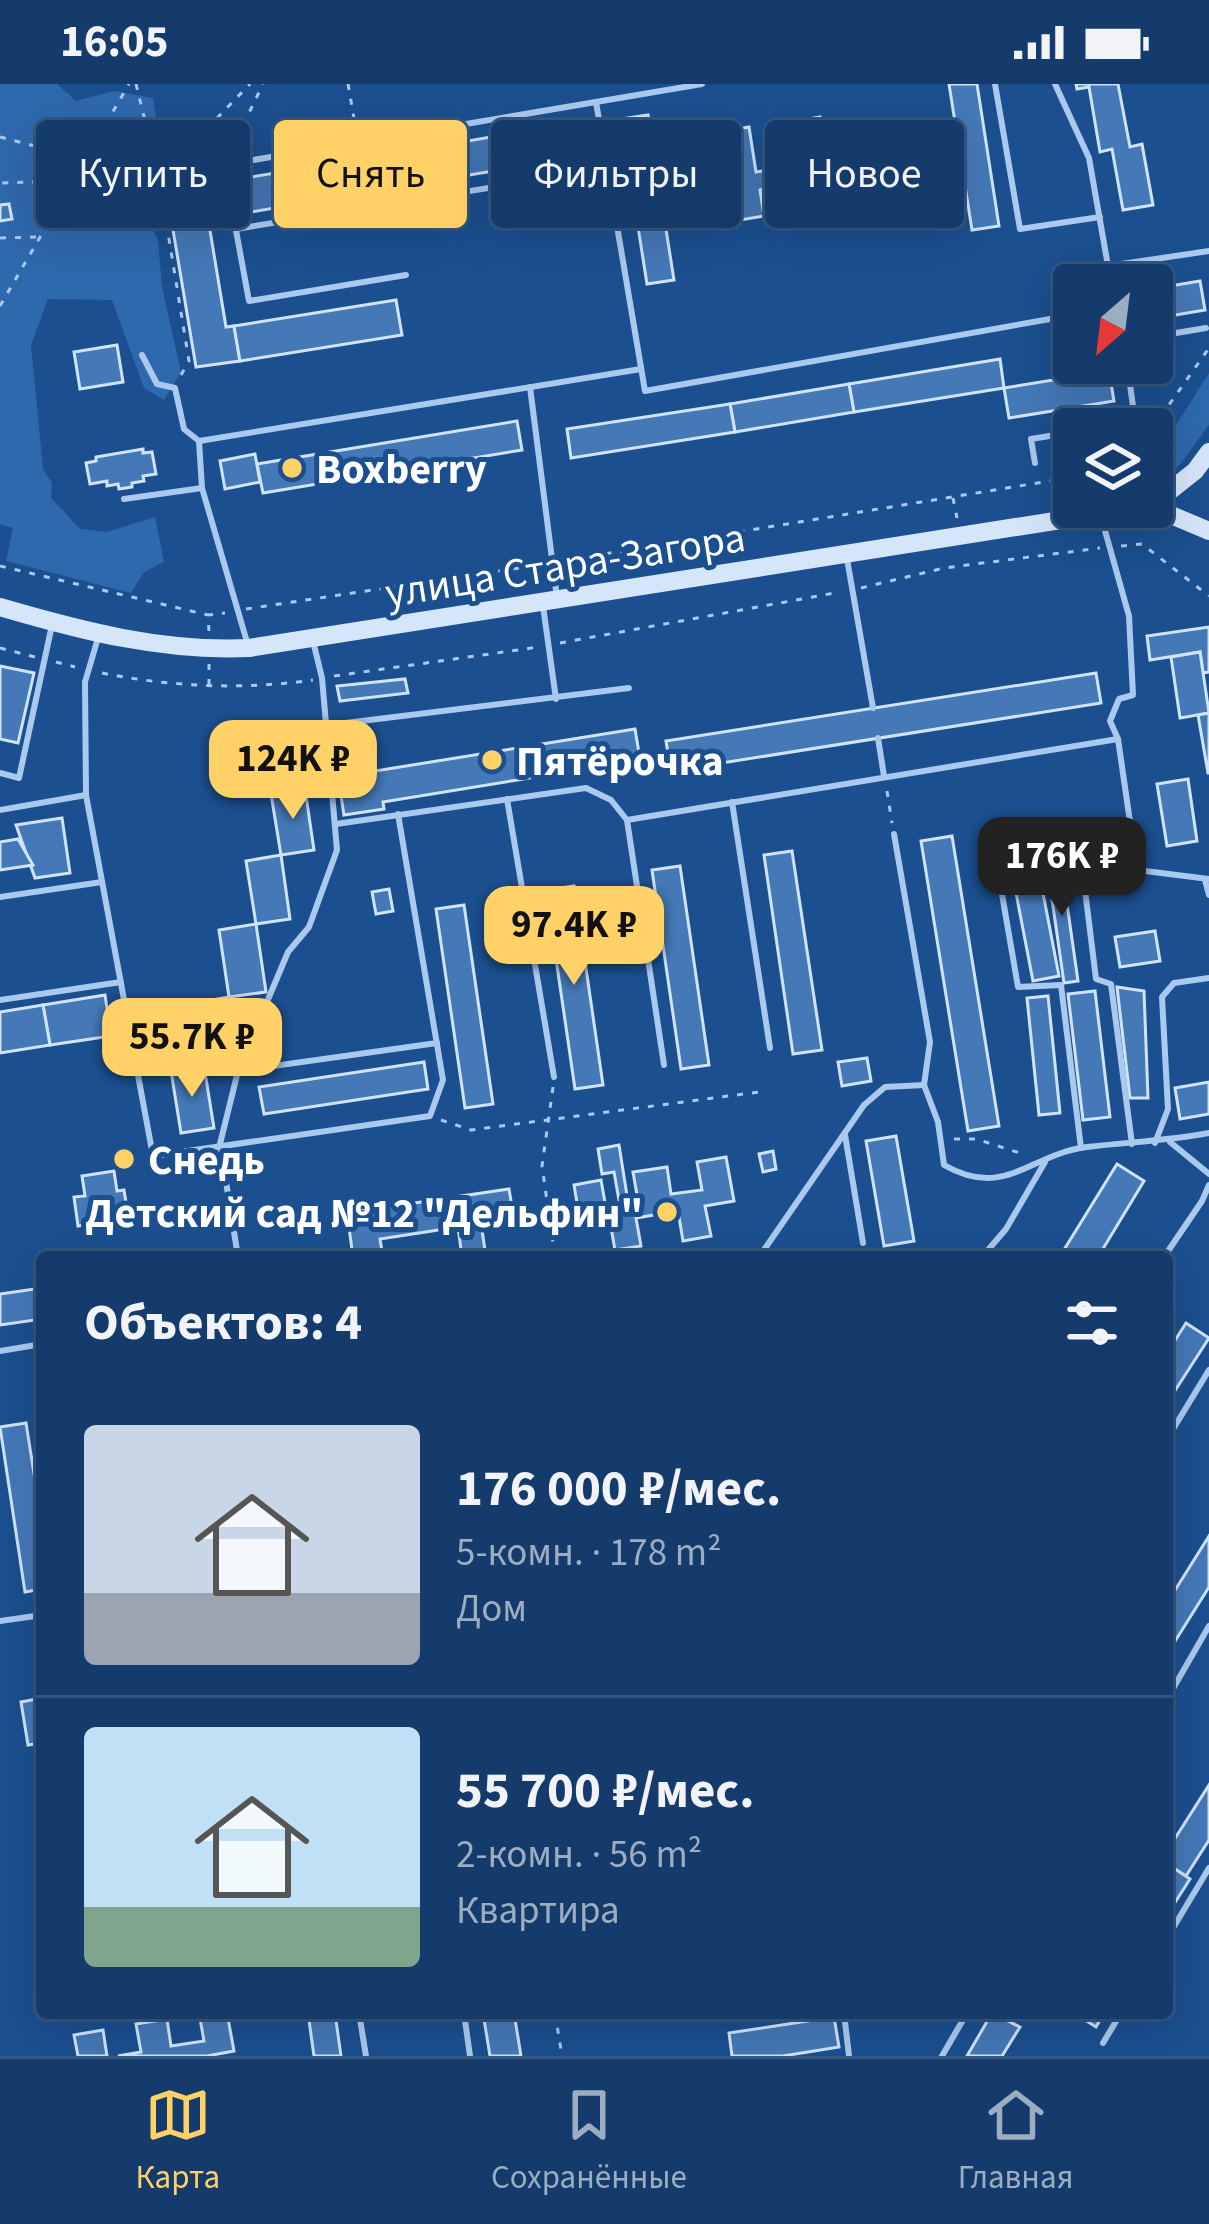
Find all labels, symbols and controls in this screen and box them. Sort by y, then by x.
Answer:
text: 16:05 [60,10,169,74]
chip: Купить [36,120,250,228]
chip: Снять [274,120,467,228]
chip: Фильтры [491,120,741,228]
chip: Новое [765,120,964,228]
north arrow [1053,264,1173,384]
map controls [1053,264,1173,528]
button: layers [1053,408,1173,528]
place label: Boxberry [316,440,487,500]
marker: Boxberry [279,455,305,481]
street label: улица Стара-Загора [381,508,749,624]
pin: 124K ₽ [195,720,391,822]
text: 124K ₽ [236,731,350,787]
place label: Пятёрочка [516,732,724,792]
marker: Пятёрочка [479,747,505,773]
pin: 176K ₽ [964,817,1160,919]
text: 176K ₽ [1005,828,1119,884]
pin: 97.4K ₽ [463,886,685,988]
text: 97.4K ₽ [511,897,637,953]
pin: 55.7K ₽ [81,998,303,1100]
text: 55.7K ₽ [129,1009,255,1065]
place label: Снедь [148,1131,265,1191]
marker: Снедь [111,1146,137,1172]
place label: Детский сад №12 "Дельфин" [86,1184,643,1244]
marker: Детский сад №12 "Дельфин" [654,1199,680,1225]
text: Объектов: 4 [84,1287,362,1359]
icon: filters [1059,1290,1125,1356]
text: 176 000 ₽/мес. [456,1453,781,1525]
icon: home [180,1473,324,1617]
text: 5-комн. · 178 m² [456,1525,722,1581]
text: Дом [456,1581,527,1637]
text: 55 700 ₽/мес. [456,1755,754,1827]
icon: home [180,1775,324,1919]
text: 2-комн. · 56 m² [456,1827,702,1883]
text: Квартира [456,1883,620,1939]
tab: Карта [135,2082,220,2201]
tab: Сохранённые [491,2082,687,2201]
tab: Главная [958,2082,1074,2201]

